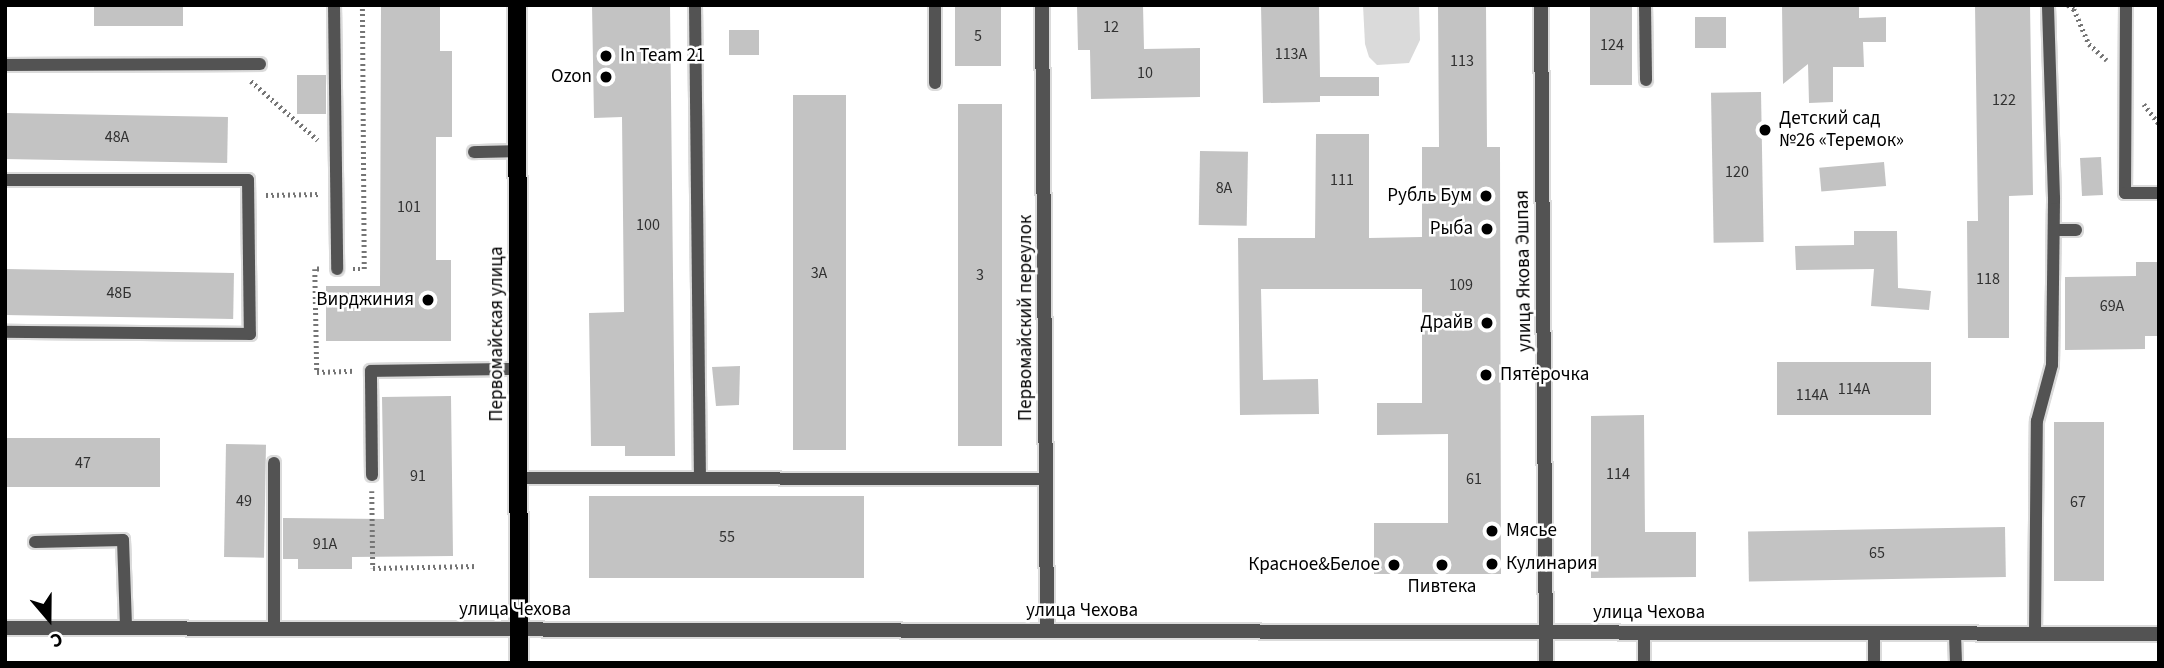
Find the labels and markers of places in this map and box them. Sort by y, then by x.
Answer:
place label: In Team 21 [620,45,705,67]
marker: In Team 21 [598,48,614,64]
place label: Ozon [551,66,592,88]
marker: Ozon [598,69,614,85]
place label: Детский сад №26 «Теремок» [1779,108,1904,152]
marker: Детский сад №26 «Теремок» [1757,122,1773,138]
place label: Рубль Бум [1387,185,1472,207]
marker: Рубль Бум [1478,188,1494,204]
place label: Рыба [1430,218,1473,240]
marker: Рыба [1479,221,1495,237]
place label: Вирджиния [316,289,414,311]
marker: Вирджиния [420,292,436,308]
place label: Драйв [1420,312,1473,334]
marker: Драйв [1479,315,1495,331]
place label: Пятёрочка [1500,364,1589,386]
marker: Пятёрочка [1478,367,1494,383]
place label: Мясье [1506,520,1557,542]
marker: Мясье [1484,523,1500,539]
place label: Кулинария [1506,553,1598,575]
place label: Красное&Белое [1248,554,1380,576]
marker: Кулинария [1484,556,1500,572]
marker: Красное&Белое [1386,557,1402,573]
marker: Пивтека [1434,557,1450,573]
place label: Пивтека [1408,576,1476,598]

